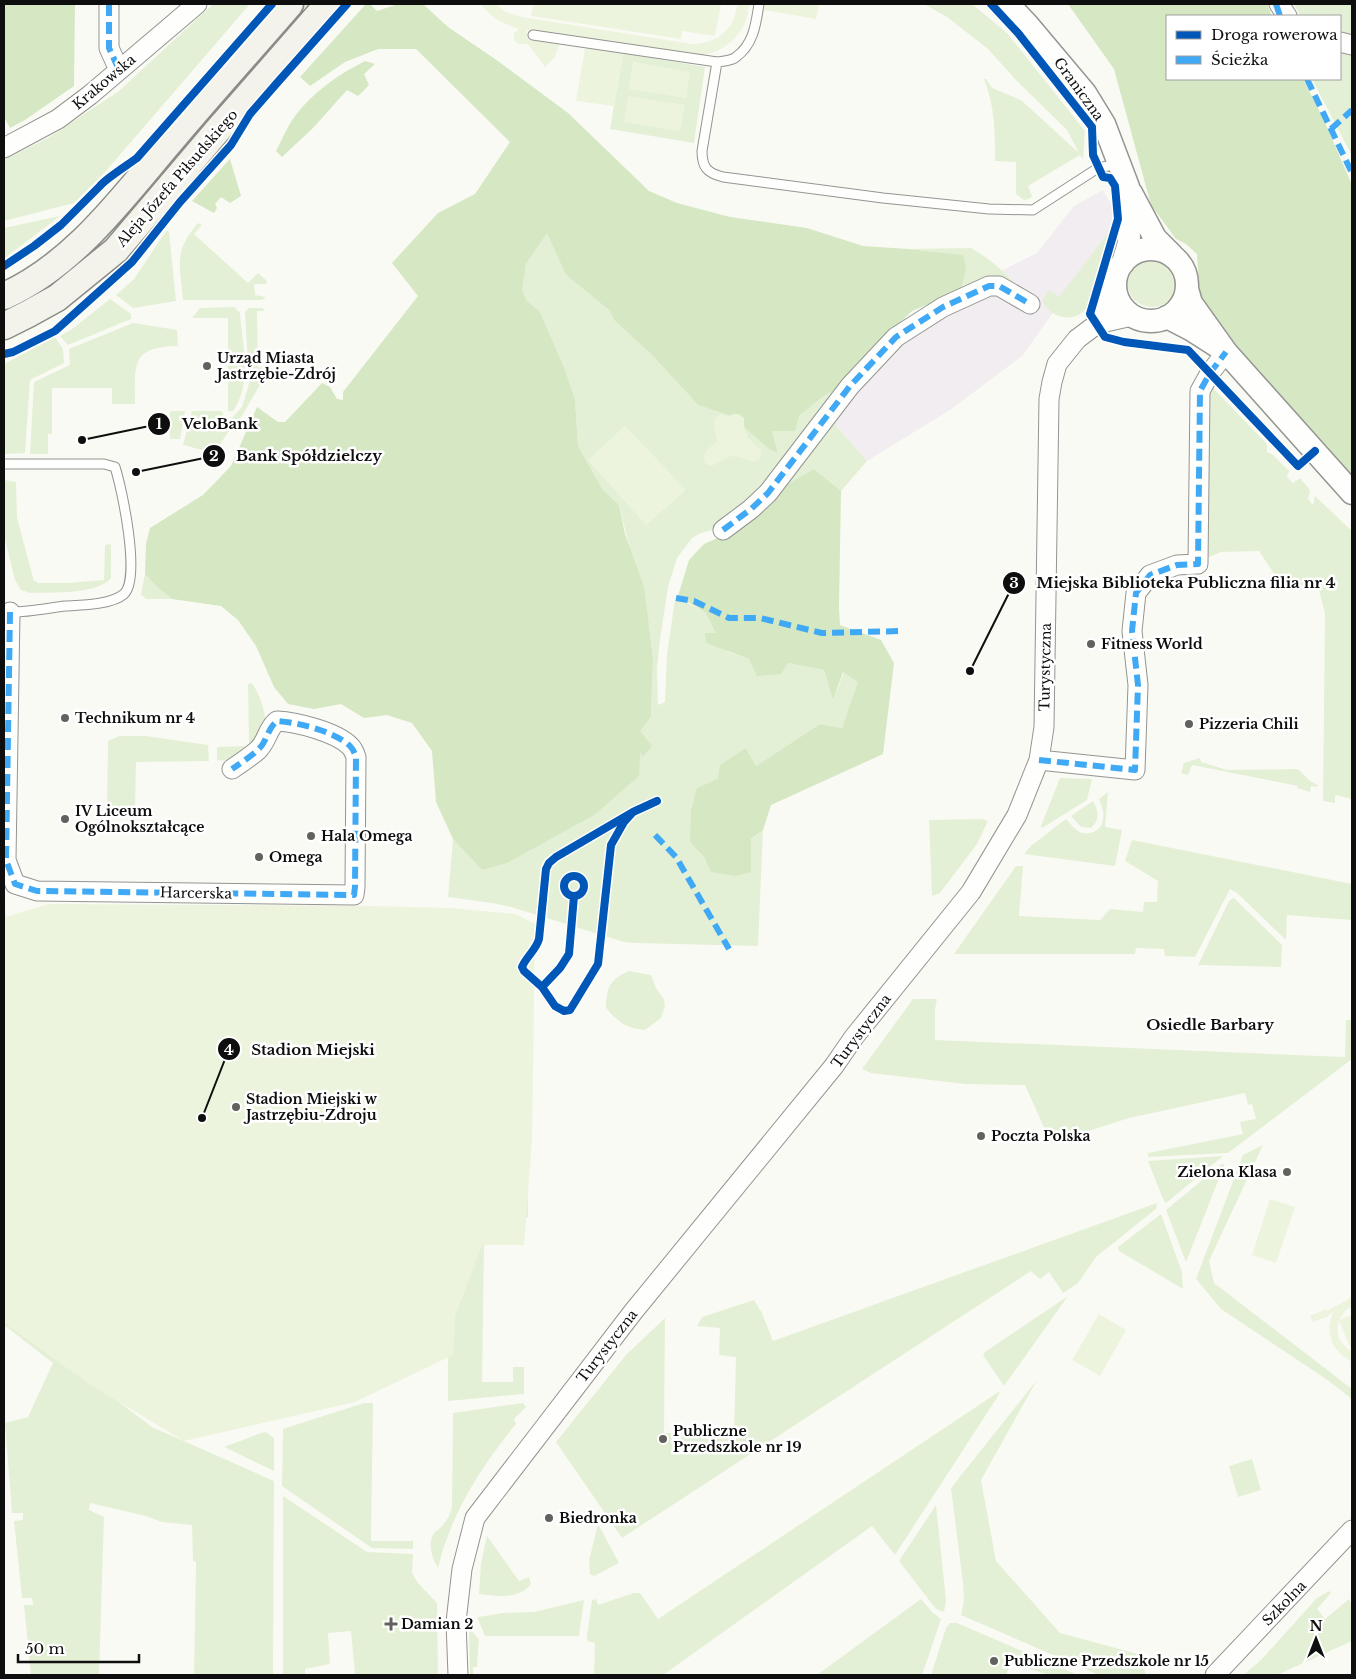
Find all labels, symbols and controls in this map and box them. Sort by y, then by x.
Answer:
legend [1166,15,1341,80]
text: Droga rowerowa [1211,25,1338,44]
street label: Krakowska [69,50,139,114]
text: Ścieżka [1211,50,1269,69]
street label: Graniczna [1050,54,1108,124]
street label: Aleja Józefa Piłsudskiego [112,106,242,251]
place label: Urząd Miasta Jastrzębie-Zdrój [214,349,336,383]
marker: Urząd Miasta Jastrzębie-Zdrój [201,360,213,372]
callout: VeloBank [147,409,268,439]
text: 1 [156,414,163,433]
text: VeloBank [181,414,259,433]
callout: Bank Spółdzielczy [201,441,392,471]
text: 2 [209,446,219,465]
text: Bank Spółdzielczy [236,446,382,465]
callout: Miejska Biblioteka Publiczna filia nr 4 [1001,568,1346,598]
text: 3 [1009,573,1019,592]
text: Miejska Biblioteka Publiczna filia nr 4 [1036,573,1336,592]
street label: Turystyczna [1035,622,1055,711]
place label: Fitness World [1101,635,1203,653]
marker: Fitness World [1085,638,1097,650]
place label: Technikum nr 4 [75,709,195,727]
marker: Technikum nr 4 [59,712,71,724]
place label: Pizzeria Chili [1199,715,1299,733]
marker: Pizzeria Chili [1183,718,1195,730]
place label: IV Liceum Ogólnokształcące [75,802,204,836]
marker: IV Liceum Ogólnokształcące [59,813,71,825]
place label: Hala Omega [321,827,412,845]
marker: Hala Omega [305,830,317,842]
place label: Omega [269,848,322,866]
marker: Omega [253,851,265,863]
street label: Harcerska [160,883,232,903]
street label: Turystyczna [827,990,895,1072]
district label: Osiedle Barbary [1146,1015,1274,1034]
callout: Stadion Miejski [216,1034,385,1064]
text: 4 [224,1040,234,1059]
text: Stadion Miejski [251,1040,375,1059]
place label: Stadion Miejski w Jastrzębiu-Zdroju [243,1090,378,1124]
marker: Stadion Miejski w Jastrzębiu-Zdroju [230,1101,242,1113]
place label: Poczta Polska [991,1127,1091,1145]
marker: Poczta Polska [975,1130,987,1142]
place label: Zielona Klasa [1177,1163,1277,1181]
marker: Zielona Klasa [1281,1166,1293,1178]
street label: Turystyczna [573,1306,641,1386]
place label: Publiczne Przedszkole nr 19 [673,1422,802,1456]
marker: Publiczne Przedszkole nr 19 [657,1433,669,1445]
place label: Biedronka [559,1509,637,1527]
marker: Biedronka [543,1512,555,1524]
street label: Szkolna [1258,1576,1310,1629]
north arrow [1291,1614,1341,1664]
place label: Damian 2 [401,1615,473,1633]
text: N [1309,1617,1323,1635]
marker: Damian 2 [385,1618,397,1630]
scale bar [18,1632,139,1664]
text: 50 m [25,1639,65,1658]
place label: Publiczne Przedszkole nr 15 [1004,1652,1209,1670]
marker: Publiczne Przedszkole nr 15 [988,1655,1000,1667]

